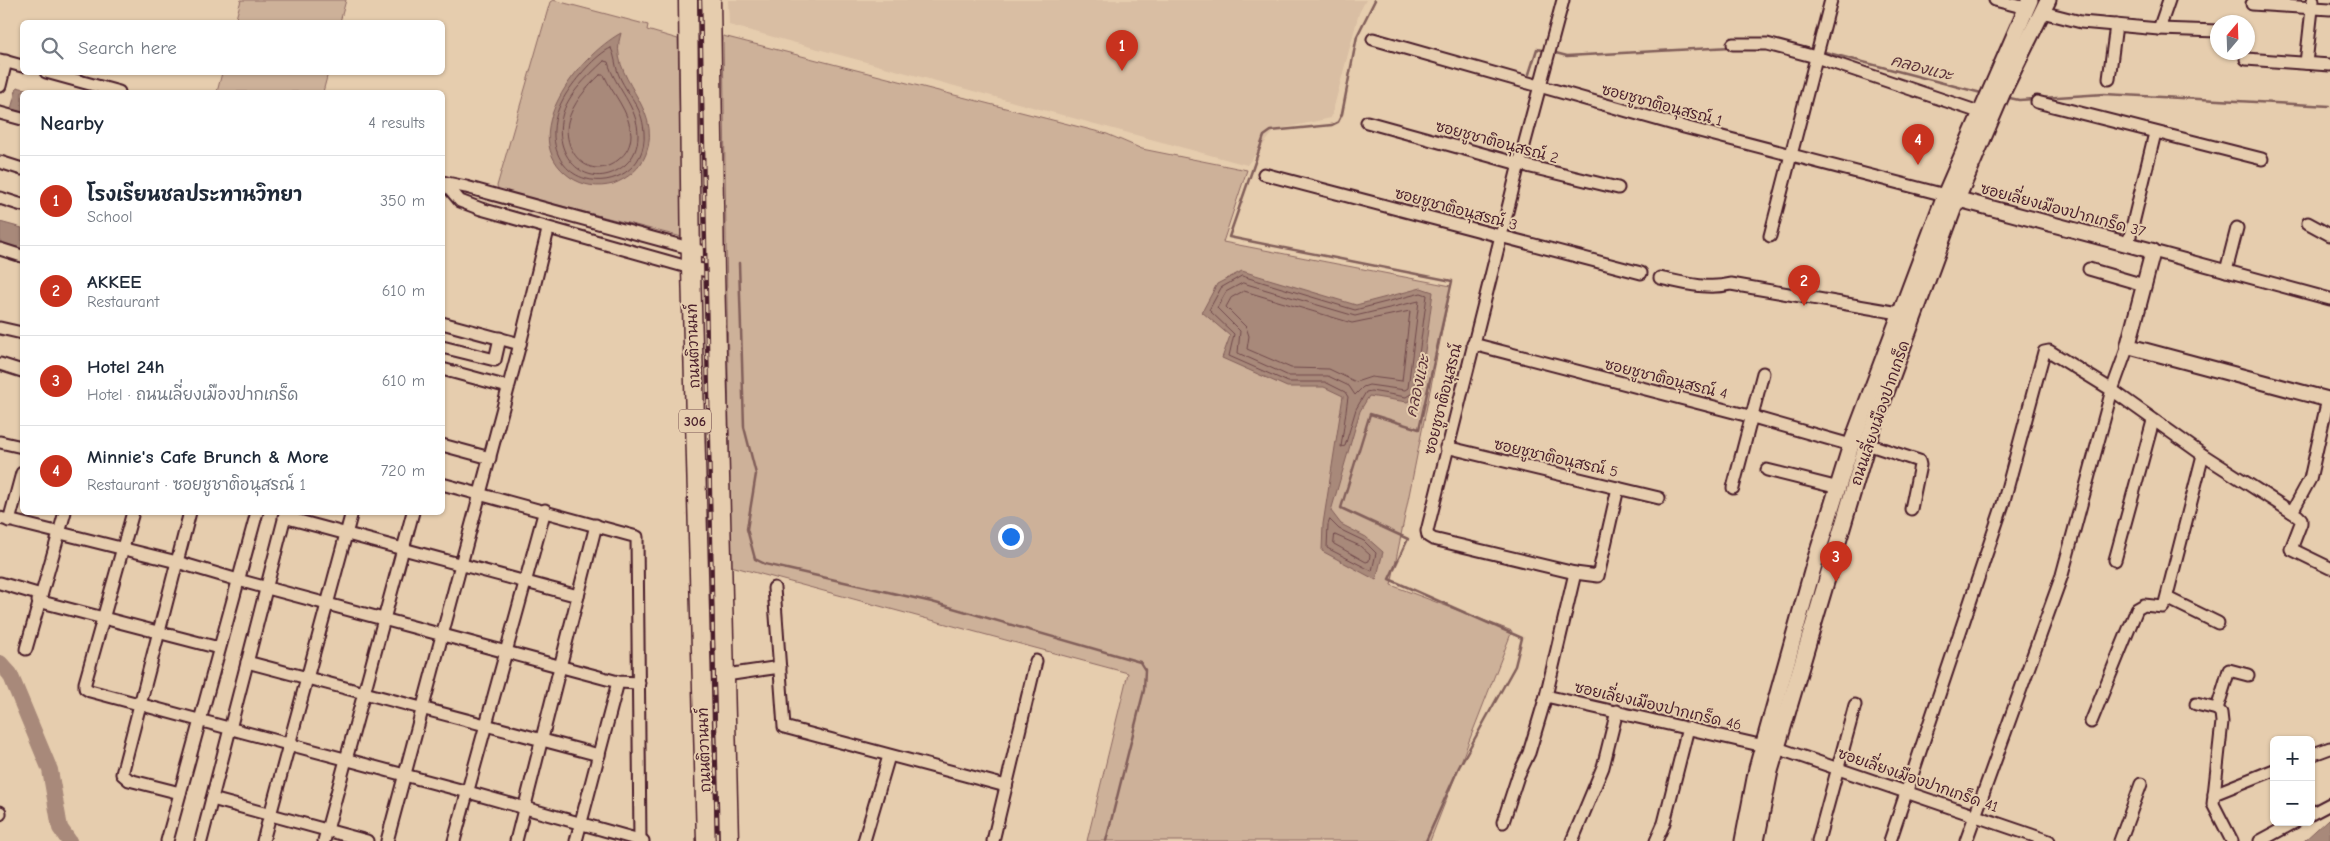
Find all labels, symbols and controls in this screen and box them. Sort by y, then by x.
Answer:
north arrow [2210,15,2255,60]
search box [20,20,445,75]
pin: 1 [1106,30,1138,71]
icon: search [38,34,66,62]
text: Search here [78,37,177,59]
water label: คลองแวะ [1889,51,1956,85]
street label: ซอยชูชาติอนุสรณ์ 1 [1599,79,1725,132]
text: Nearby [40,111,104,135]
text: 4 results [368,114,425,132]
street label: ซอยชูชาติอนุสรณ์ 2 [1433,116,1561,169]
pin: 4 [1902,124,1934,165]
street label: ซอยเลี่ยงเมืองปากเกร็ด 37 [1978,174,2149,241]
street label: ซอยชูชาติอนุสรณ์ 3 [1392,183,1520,236]
text: โรงเรียนชลประทานวิทยา [87,184,302,206]
text: 1 [53,192,59,210]
text: 350 m [380,192,425,210]
text: School [87,208,133,226]
pin: 2 [1788,265,1820,306]
text: AKKEE [87,271,141,293]
text: 2 [52,282,60,300]
text: 610 m [382,282,425,300]
text: Restaurant [87,293,159,311]
street label: ถนนติวานนท์ [682,303,703,389]
street label: ถนนเลี่ยงเมืองปากเกร็ด [1842,337,1913,488]
street label: ซอยชูชาติอนุสรณ์ [1420,341,1467,457]
water label: คลองแวะ [1402,352,1434,419]
street label: ซอยชูชาติอนุสรณ์ 4 [1602,354,1730,405]
text: Hotel 24h [87,356,165,378]
text: 3 [52,372,60,390]
text: 610 m [382,372,425,390]
text: Hotel · ถนนเลี่ยงเมืองปากเกร็ด [87,386,298,404]
road number: 306 [679,410,711,432]
street label: ซอยชูชาติอนุสรณ์ 5 [1492,434,1620,483]
text: Minnie's Cafe Brunch & More [87,446,329,468]
text: 4 [52,462,60,480]
text: 720 m [381,462,425,480]
text: Restaurant · ซอยชูชาติอนุสรณ์ 1 [87,476,306,494]
your location [998,524,1024,550]
pin: 3 [1820,541,1852,582]
street label: ซอยเลี่ยงเมืองปากเกร็ด 46 [1573,673,1744,734]
street label: ถนนติวานนท์ [693,707,714,793]
map controls [2270,736,2315,826]
button: + [2270,736,2315,781]
street label: ซอยเลี่ยงเมืองปากเกร็ด 41 [1835,739,2002,816]
button: − [2270,781,2315,826]

